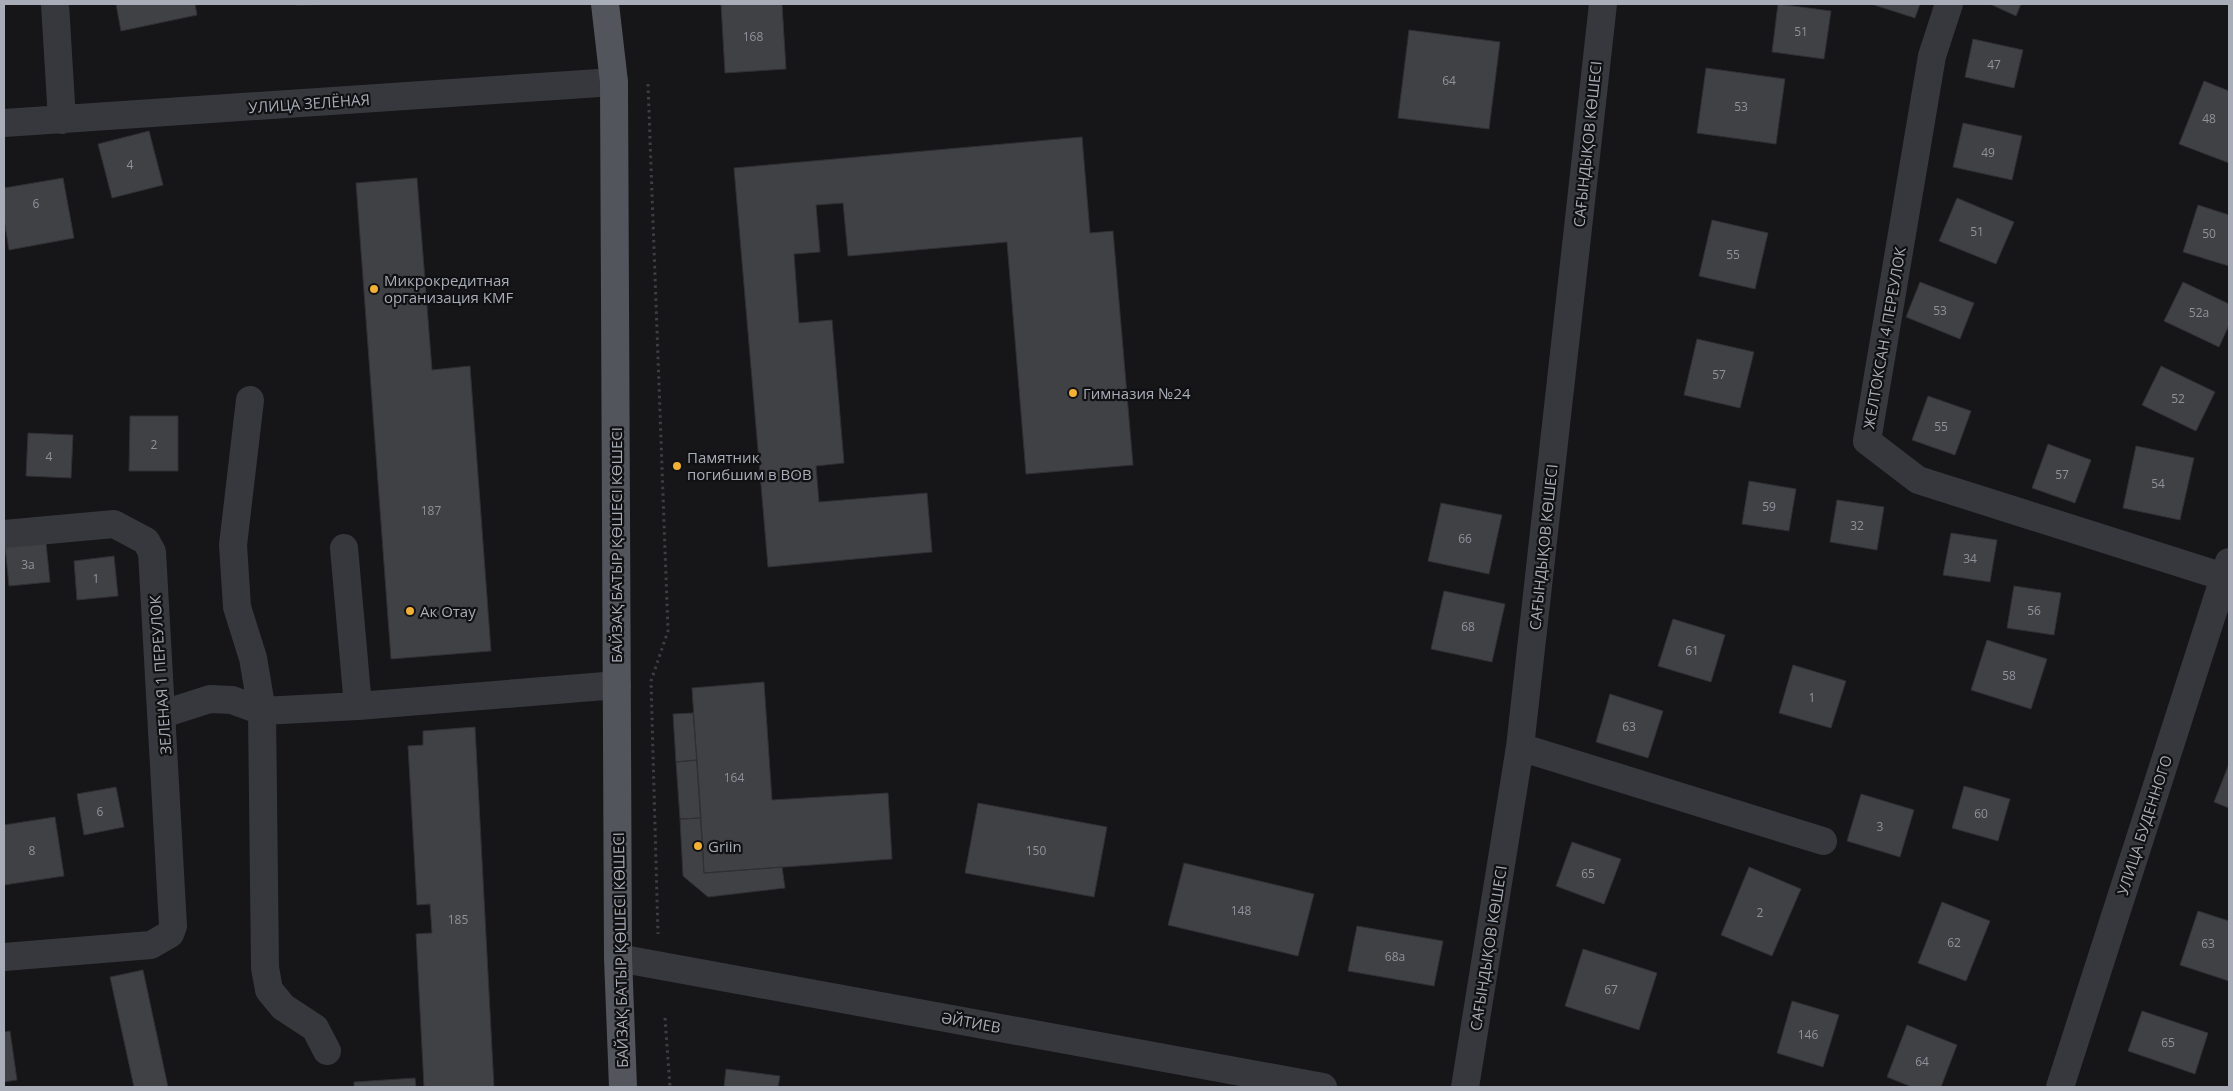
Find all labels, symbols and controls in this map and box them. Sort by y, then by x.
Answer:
house number: 51 [1794,23,1808,40]
house number: 168 [743,28,763,45]
house number: 47 [1987,56,2001,73]
street label: САҒЫНДЫҚОВ КӨШЕСІ [1568,60,1606,228]
house number: 64 [1442,72,1456,89]
street label: УЛИЦА ЗЕЛЁНАЯ [248,89,370,117]
house number: 53 [1734,98,1748,115]
house number: 48 [2202,110,2216,127]
house number: 49 [1981,144,1995,161]
house number: 4 [127,156,134,173]
house number: 6 [33,195,40,212]
house number: 51 [1970,223,1984,240]
house number: 50 [2202,225,2216,242]
street label: ЖЕЛТОКСАН 4 ПЕРЕУЛОК [1858,245,1910,430]
house number: 55 [1726,246,1740,263]
place label: Микрокредитная организация KMF [384,270,513,307]
marker: Микрокредитная организация KMF [368,283,380,295]
house number: 53 [1933,302,1947,319]
house number: 52а [2189,304,2209,321]
house number: 57 [1712,366,1726,383]
place label: Гимназия №24 [1083,383,1191,403]
marker: Гимназия №24 [1067,387,1079,399]
house number: 52 [2171,390,2185,407]
house number: 55 [1934,418,1948,435]
street label: БАЙЗАҚ БАТЫР ҚӨШЕСІ КӨШЕСІ [606,427,626,663]
house number: 2 [151,436,158,453]
place label: Памятник погибшим в ВОВ [687,447,812,484]
house number: 4 [46,448,53,465]
marker: Памятник погибшим в ВОВ [671,460,683,472]
street label: САҒЫНДЫҚОВ КӨШЕСІ [1524,463,1562,631]
house number: 57 [2055,466,2069,483]
house number: 54 [2151,475,2165,492]
house number: 59 [1762,498,1776,515]
house number: 187 [421,502,441,519]
house number: 32 [1850,517,1864,534]
house number: 66 [1458,530,1472,547]
house number: 34 [1963,550,1977,567]
house number: 3а [21,556,35,573]
house number: 1 [93,570,99,587]
street label: ЗЕЛЕНАЯ 1 ПЕРЕУЛОК [144,594,176,755]
place label: Ак Отау [420,601,476,621]
house number: 56 [2027,602,2041,619]
marker: Ак Отау [404,605,416,617]
house number: 68 [1461,618,1475,635]
house number: 61 [1685,642,1699,659]
house number: 58 [2002,667,2016,684]
house number: 1 [1809,689,1815,706]
house number: 63 [1622,718,1636,735]
street label: УЛИЦА БУДЕННОГО [2112,753,2176,897]
house number: 164 [724,769,744,786]
house number: 6 [97,803,104,820]
house number: 60 [1974,805,1988,822]
house number: 3 [1877,818,1884,835]
street label: БАЙЗАҚ БАТЫР ҚӨШЕСІ КӨШЕСІ [608,832,632,1068]
place label: Griin [708,836,742,856]
marker: Griin [692,840,704,852]
house number: 8 [29,842,36,859]
house number: 150 [1026,842,1046,859]
street label: САҒЫНДЫҚОВ КӨШЕСІ [1465,864,1511,1032]
house number: 65 [1581,865,1595,882]
house number: 148 [1231,902,1251,919]
house number: 2 [1757,904,1764,921]
house number: 185 [448,911,468,928]
house number: 62 [1947,934,1961,951]
house number: 63 [2201,935,2215,952]
house number: 68а [1385,948,1405,965]
house number: 67 [1604,981,1618,998]
street label: ӘЙТИЕВ [940,1007,1002,1037]
house number: 146 [1798,1026,1818,1043]
house number: 65 [2161,1034,2175,1051]
house number: 64 [1915,1053,1929,1070]

